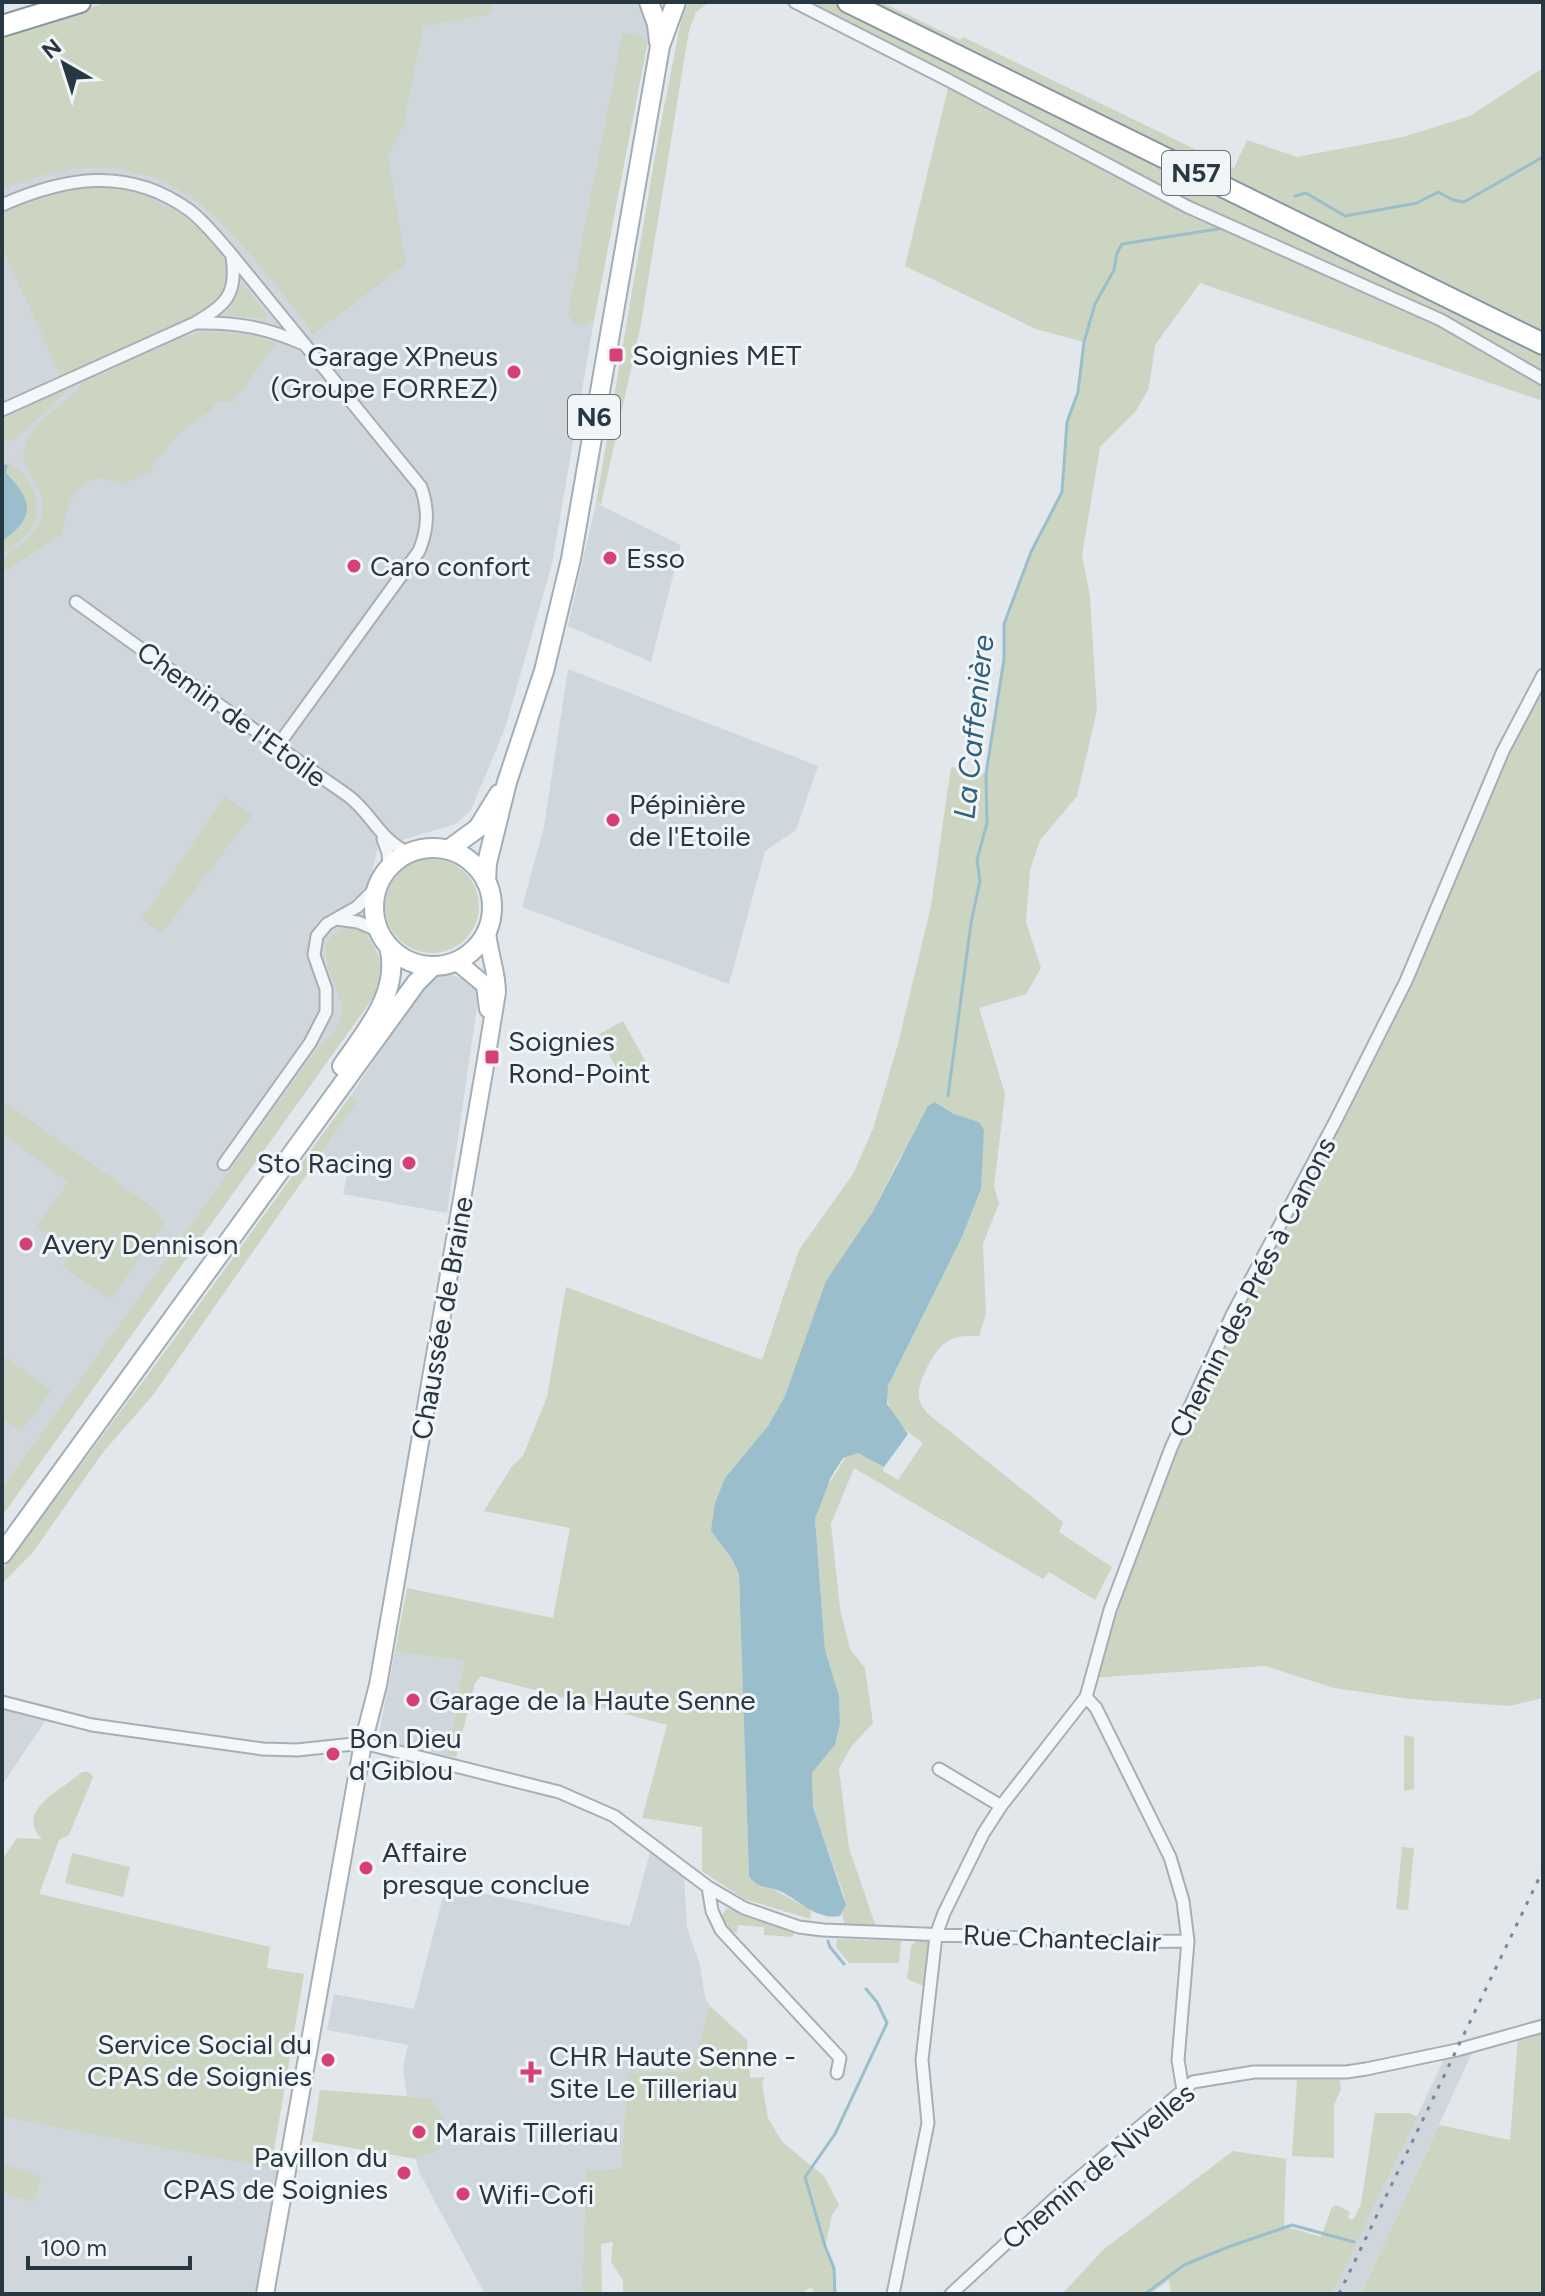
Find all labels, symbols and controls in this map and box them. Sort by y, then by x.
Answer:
north arrow [24,24,104,104]
text: N [37,33,67,65]
road number: N57 [1162,151,1230,195]
place label: Soignies MET [632,338,802,372]
place label: Garage XPneus (Groupe FORREZ) [270,339,498,405]
marker: Soignies MET [607,346,625,364]
marker: Garage XPneus (Groupe FORREZ) [505,363,523,381]
road number: N6 [568,395,620,439]
place label: Esso [626,541,685,575]
place label: Caro confort [370,549,531,583]
marker: Esso [601,549,619,567]
marker: Caro confort [345,557,363,575]
water label: La Caffenière [945,633,1002,821]
street label: Chemin de l'Etoile [131,634,333,794]
place label: Pépinière de l'Etoile [629,787,751,853]
marker: Pépinière de l'Etoile [604,811,622,829]
place label: Soignies Rond-Point [508,1024,650,1090]
marker: Soignies Rond-Point [483,1048,501,1066]
street label: Chemin des Prés à Canons [1161,1131,1343,1443]
place label: Sto Racing [257,1146,393,1180]
marker: Sto Racing [400,1154,418,1172]
street label: Chaussée de Braine [404,1194,480,1442]
place label: Avery Dennison [42,1227,238,1261]
marker: Avery Dennison [17,1235,35,1253]
place label: Garage de la Haute Senne [429,1683,756,1717]
marker: Garage de la Haute Senne [404,1691,422,1709]
place label: Bon Dieu d'Giblou [349,1721,462,1787]
marker: Bon Dieu d'Giblou [324,1745,342,1763]
place label: Affaire presque conclue [382,1835,590,1901]
marker: Affaire presque conclue [357,1859,375,1877]
street label: Rue Chanteclair [962,1918,1162,1958]
place label: Service Social du CPAS de Soignies [87,2027,312,2093]
place label: CHR Haute Senne - Site Le Tilleriau [549,2039,796,2105]
marker: Service Social du CPAS de Soignies [319,2051,337,2069]
marker: CHR Haute Senne - Site Le Tilleriau [520,2061,542,2083]
street label: Chemin de Nivelles [995,2076,1201,2256]
place label: Marais Tilleriau [435,2115,619,2149]
marker: Marais Tilleriau [410,2123,428,2141]
place label: Pavillon du CPAS de Soignies [163,2140,388,2206]
marker: Pavillon du CPAS de Soignies [395,2164,413,2182]
place label: Wifi-Cofi [479,2177,594,2211]
marker: Wifi-Cofi [454,2185,472,2203]
scale bar [28,2220,190,2270]
text: 100 m [40,2233,107,2262]

